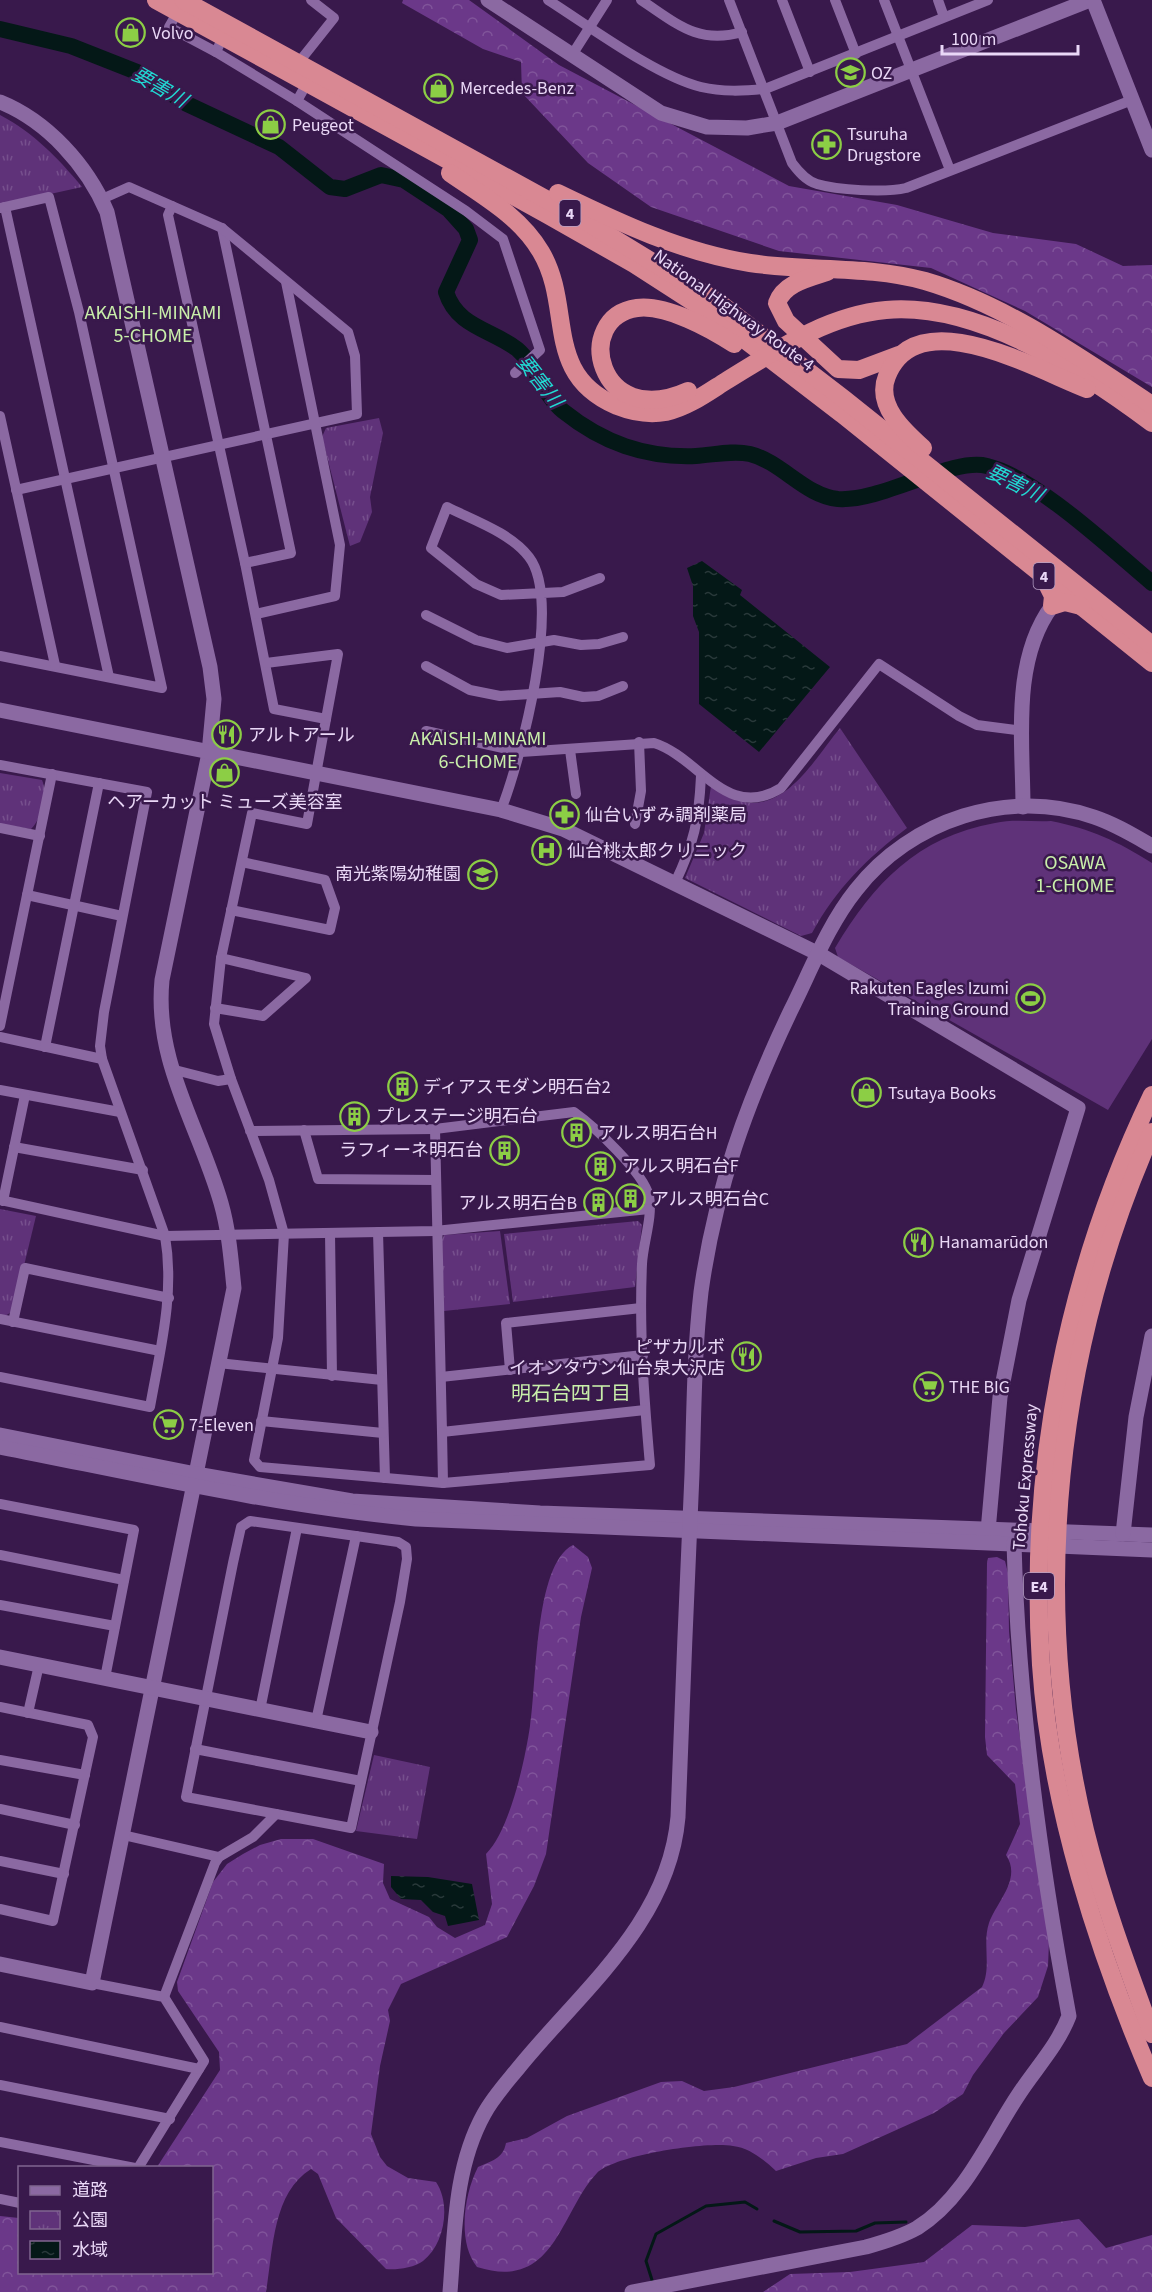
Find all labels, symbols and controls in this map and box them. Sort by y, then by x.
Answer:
shop icon: Volvo [115,17,147,49]
scale bar [942,18,1078,56]
place label: Volvo [152,21,193,46]
text: 100 m [951,27,996,52]
school or university icon: OZ [834,57,866,89]
water label: 要害川 [127,61,194,116]
place label: OZ [871,61,892,86]
shop icon: Mercedes-Benz [423,72,455,104]
place label: Mercedes-Benz [460,76,574,101]
shop icon: Peugeot [255,109,287,141]
place label: Peugeot [292,113,354,138]
place label: Tsuruha Drugstore [847,122,921,168]
pharmacy icon: Tsuruha Drugstore [810,128,842,160]
road number: 4 [560,200,580,226]
street label: National Highway Route 4 [648,243,819,377]
district label: AKAISHI-MINAMI 5-CHOME [85,299,221,350]
water label: 要害川 [510,349,570,415]
water label: 要害川 [981,458,1049,511]
road number: 4 [1034,563,1054,589]
restaurant icon: アルトアール [211,719,243,751]
place label: アルトアール [248,723,355,748]
district label: AKAISHI-MINAMI 6-CHOME [410,725,546,776]
shop icon: ヘアーカット ミューズ美容室 [209,757,241,789]
place label: ヘアーカット ミューズ美容室 [107,790,343,815]
pharmacy icon: 仙台いずみ調剤薬局 [548,799,580,831]
place label: 仙台いずみ調剤薬局 [585,803,747,828]
hospital icon: 仙台桃太郎クリニック [530,835,562,867]
place label: 仙台桃太郎クリニック [567,839,747,864]
district label: OSAWA 1-CHOME [1036,849,1114,900]
school or university icon: 南光紫陽幼稚園 [466,858,498,890]
place label: 南光紫陽幼稚園 [335,862,461,887]
place label: Rakuten Eagles Izumi Training Ground [849,976,1009,1022]
sports icon: Rakuten Eagles Izumi Training Ground [1014,982,1046,1014]
building icon: ディアスモダン明石台2 [386,1071,418,1103]
place label: ディアスモダン明石台2 [423,1075,611,1100]
shop icon: Tsutaya Books [851,1077,883,1109]
place label: Tsutaya Books [888,1081,996,1106]
building icon: プレステージ明石台 [339,1100,371,1132]
place label: プレステージ明石台 [376,1104,538,1129]
building icon: アルス明石台H [561,1117,593,1149]
place label: アルス明石台H [598,1121,718,1146]
building icon: ラフィーネ明石台 [488,1134,520,1166]
place label: ラフィーネ明石台 [339,1138,483,1163]
building icon: アルス明石台F [585,1150,617,1182]
place label: アルス明石台F [622,1154,739,1179]
building icon: アルス明石台C [614,1183,646,1215]
building icon: アルス明石台B [582,1187,614,1219]
place label: アルス明石台C [651,1187,769,1212]
place label: アルス明石台B [459,1191,577,1216]
restaurant icon: Hanamarūdon [902,1226,934,1258]
place label: Hanamarūdon [939,1230,1048,1255]
place label: ピザカルボ イオンタウン仙台泉大沢店 [509,1335,725,1381]
restaurant icon: ピザカルボ イオンタウン仙台泉大沢店 [730,1341,762,1373]
supermarket icon: THE BIG [912,1371,944,1403]
place label: THE BIG [949,1375,1010,1400]
district label: 明石台四丁目 [511,1380,631,1408]
street label: Tohoku Expressway [1007,1402,1044,1551]
supermarket icon: 7-Eleven [152,1409,184,1441]
place label: 7-Eleven [189,1413,254,1438]
road number: E4 [1024,1573,1054,1599]
legend [18,2166,213,2274]
text: 道路 [72,2178,108,2203]
text: 公園 [72,2208,108,2233]
text: 水域 [72,2238,108,2263]

